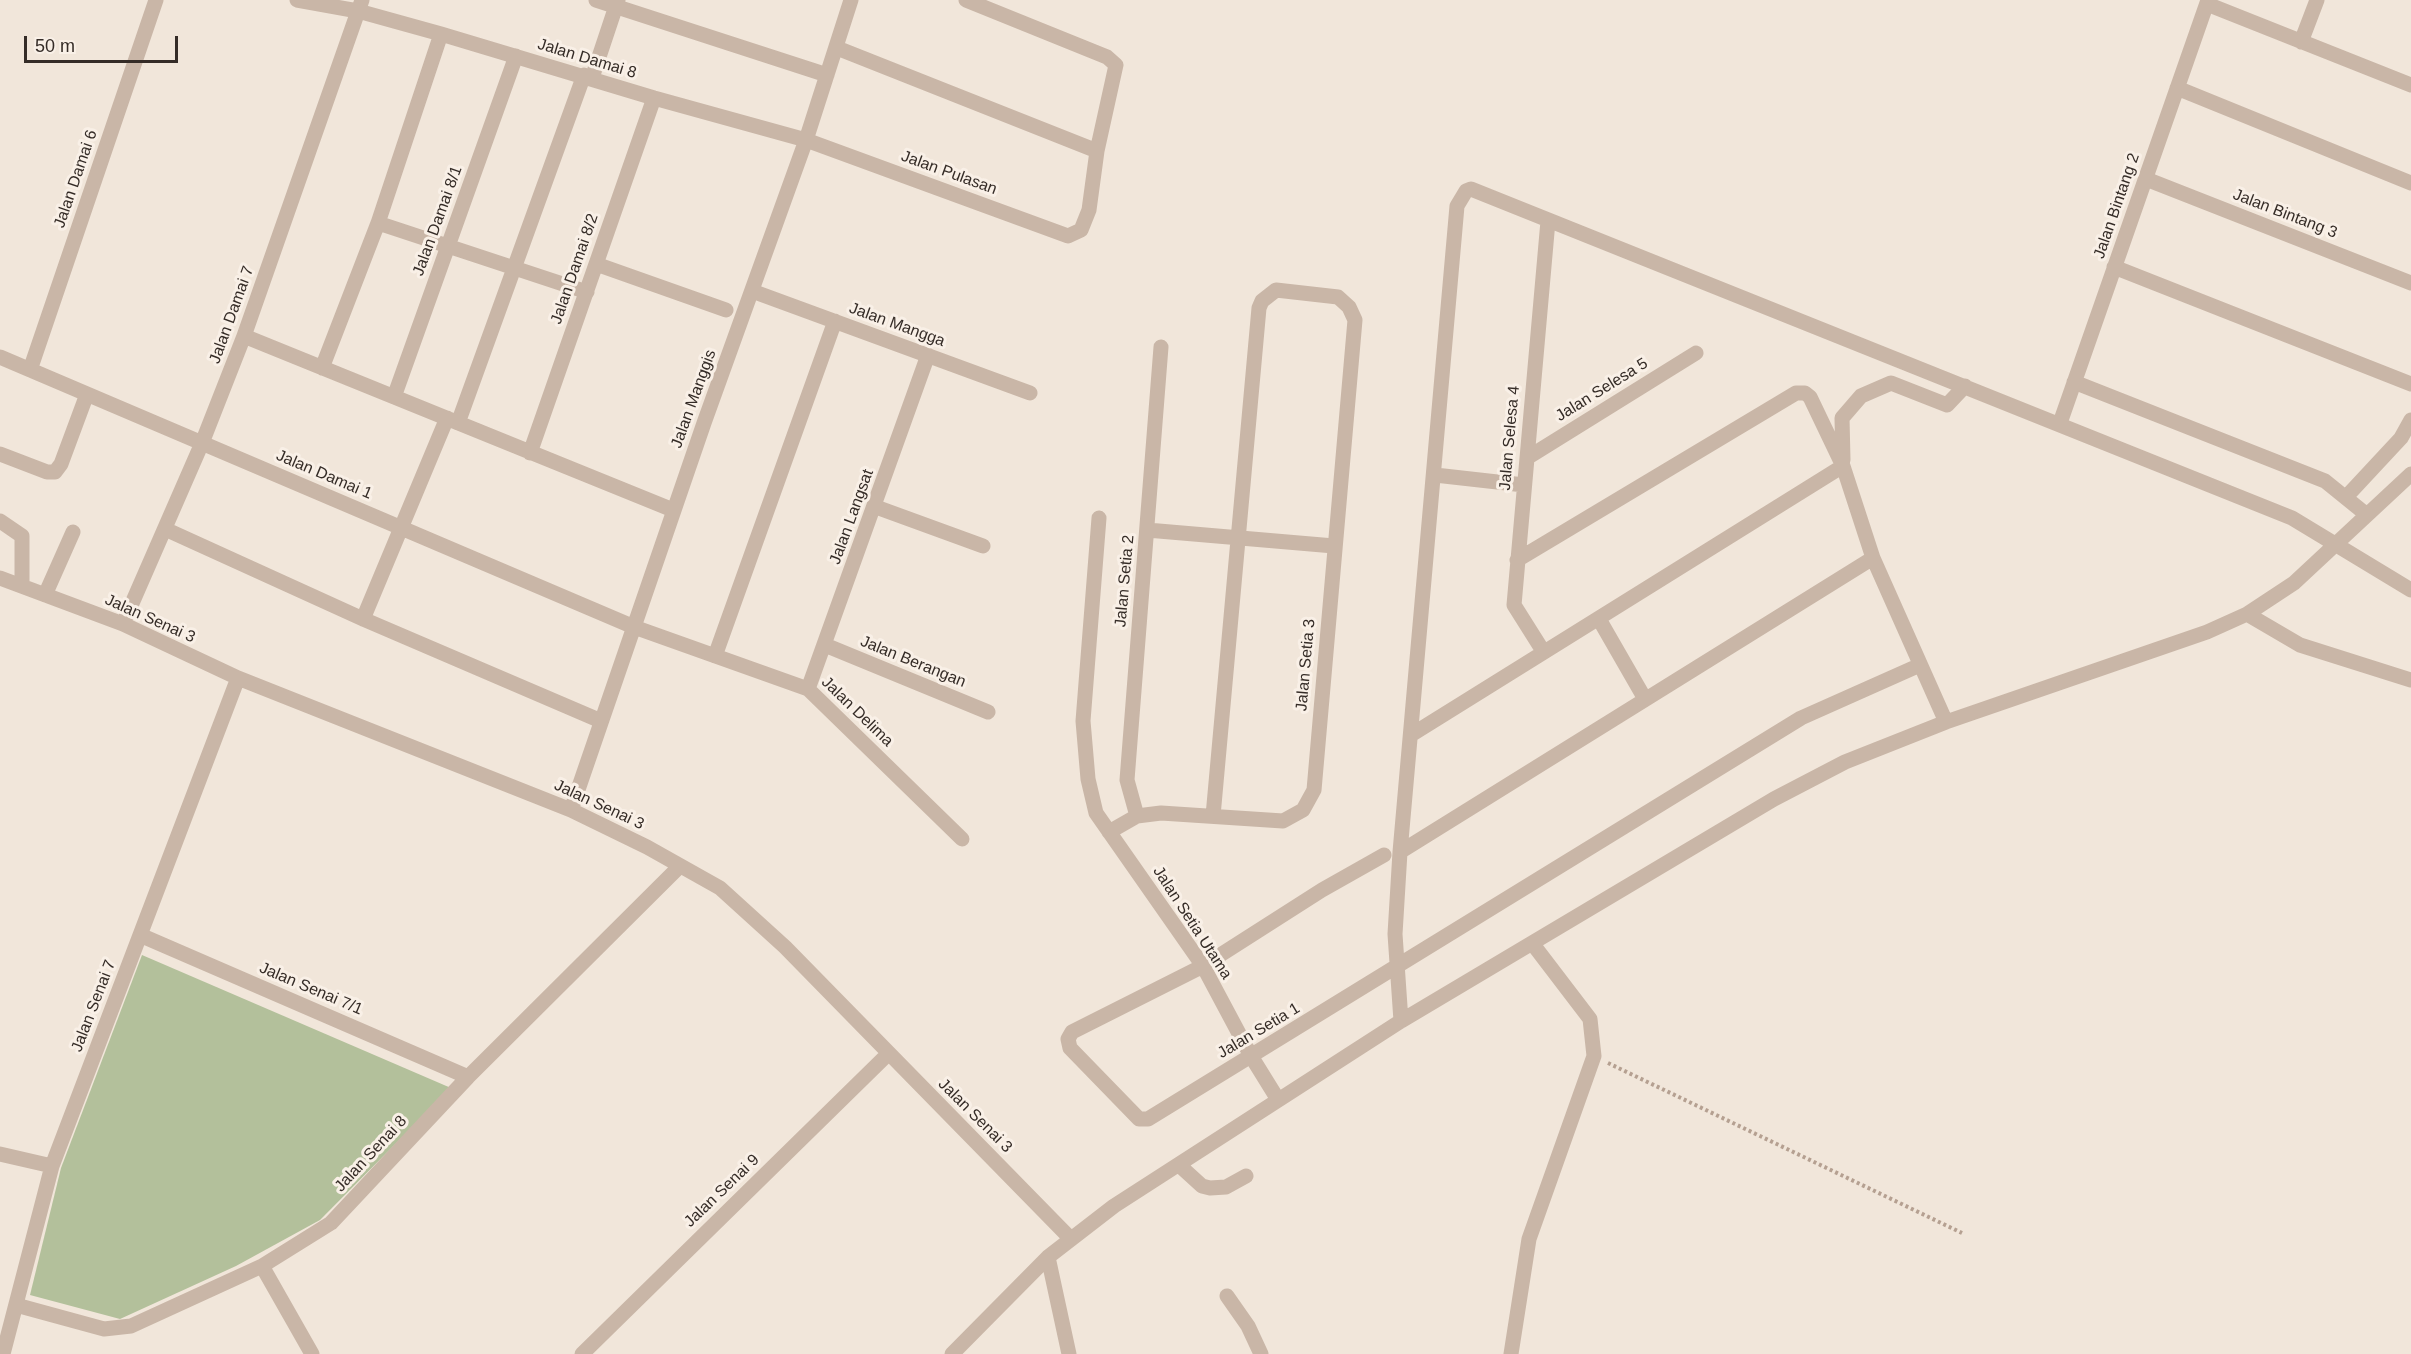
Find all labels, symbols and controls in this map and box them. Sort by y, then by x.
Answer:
scale bar [27,24,182,62]
street label: Jalan Damai 8 [535,35,639,83]
text: 50 m [35,36,75,56]
street label: Jalan Damai 6 [50,128,102,230]
street label: Jalan Pulasan [898,147,1000,199]
street label: Jalan Bintang 2 [2090,151,2144,261]
street label: Jalan Damai 8/1 [409,163,467,279]
street label: Jalan Bintang 3 [2230,185,2340,243]
street label: Jalan Damai 8/2 [547,211,603,327]
street label: Jalan Damai 7 [205,264,259,366]
street label: Jalan Mangga [846,299,948,351]
street label: Jalan Manggis [667,347,721,451]
street label: Jalan Selesa 5 [1552,354,1652,426]
street label: Jalan Selesa 4 [1496,385,1524,491]
street label: Jalan Damai 1 [273,446,375,504]
street label: Jalan Langsat [826,467,878,567]
street label: Jalan Setia 2 [1111,534,1139,628]
street label: Jalan Senai 3 [102,591,198,647]
street label: Jalan Setia 3 [1292,618,1320,712]
street label: Jalan Berangan [857,632,969,692]
street label: Jalan Delima [817,673,897,751]
street label: Jalan Senai 3 [551,776,647,834]
street label: Jalan Setia Utama [1148,863,1236,983]
street label: Jalan Senai 7 [68,957,120,1055]
street label: Jalan Senai 7/1 [256,959,366,1019]
street label: Jalan Setia 1 [1214,999,1304,1063]
street label: Jalan Senai 3 [934,1075,1016,1157]
street label: Jalan Senai 8 [331,1112,411,1196]
street label: Jalan Senai 9 [680,1150,764,1232]

